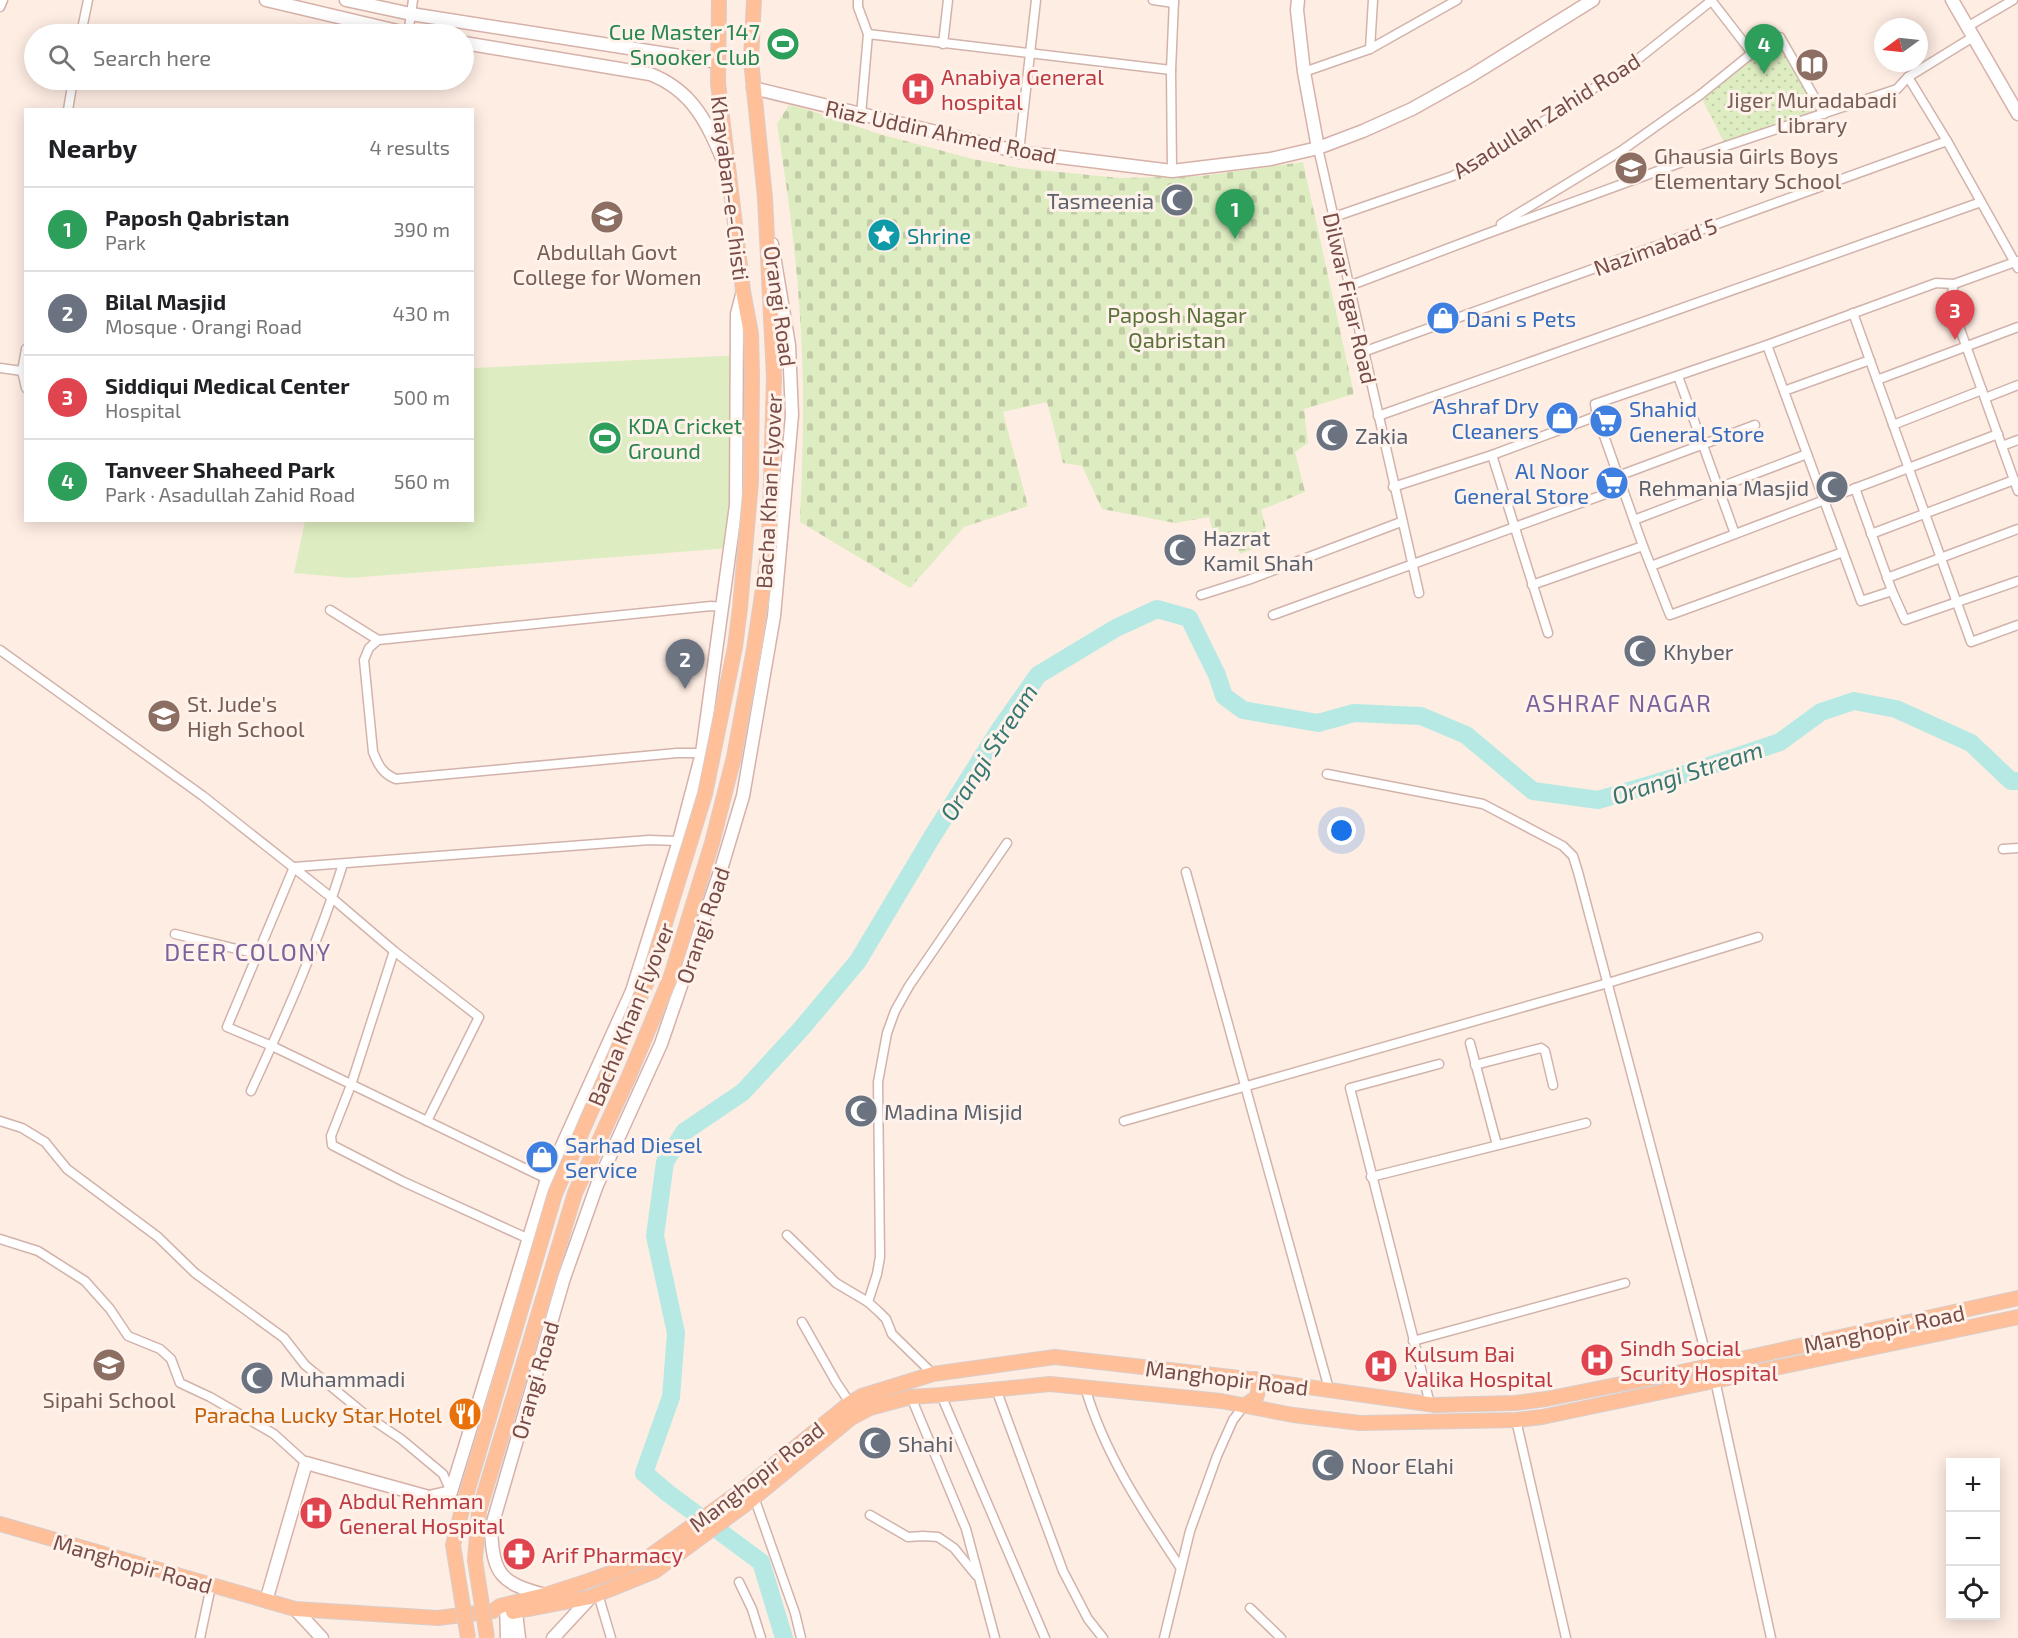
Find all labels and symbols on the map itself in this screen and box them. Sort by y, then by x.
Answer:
place label: Cue Master 147 Snooker Club [609,18,760,69]
north arrow [1874,18,1928,72]
pin: 4 [1744,25,1784,74]
sports icon: Cue Master 147 Snooker Club [765,26,801,62]
street label: Asadullah Zahid Road [1448,47,1644,183]
library icon: Jiger Muradabadi Library [1794,47,1830,83]
place label: Anabiya General hospital [941,63,1104,114]
hospital icon: Anabiya General hospital [900,71,936,107]
place label: Jiger Muradabadi Library [1727,86,1897,137]
street label: Khayaban-e-Chisti [707,94,755,282]
street label: Riaz Uddin Ahmed Road [823,94,1059,168]
place label: Ghausia Girls Boys Elementary School [1654,142,1842,193]
school or university icon: Ghausia Girls Boys Elementary School [1613,150,1649,186]
mosque icon: Tasmeenia [1159,182,1195,218]
place label: Tasmeenia [1047,187,1154,213]
pin: 1 [1216,190,1254,239]
school or university icon: Abdullah Govt College for Women [589,199,625,235]
street label: Dilwar Figar Road [1319,210,1383,386]
street label: Nazimabad 5 [1590,212,1720,280]
place icon: Shrine [866,217,902,253]
place label: Shrine [907,222,971,248]
place label: Abdullah Govt College for Women [513,238,701,289]
street label: Orangi Road [760,244,802,368]
pin: 3 [1936,290,1974,340]
shop icon: Dani s Pets [1425,300,1461,336]
park label: Paposh Nagar Qabristan [1107,301,1247,353]
place label: Dani s Pets [1466,305,1576,331]
street label: Bacha Khan Flyover [750,392,786,589]
place label: Ashraf Dry Cleaners [1433,392,1539,443]
place label: Shahid General Store [1629,395,1764,446]
shop icon: Ashraf Dry Cleaners [1544,400,1580,436]
supermarket icon: Shahid General Store [1588,403,1624,439]
place label: KDA Cricket Ground [628,412,742,463]
mosque icon: Zakia [1314,417,1350,453]
sports icon: KDA Cricket Ground [587,420,623,456]
place label: Zakia [1355,422,1408,448]
place label: Al Noor General Store [1454,457,1589,508]
supermarket icon: Al Noor General Store [1594,465,1630,501]
mosque icon: Rehmania Masjid [1814,469,1850,505]
place label: Rehmania Masjid [1638,474,1809,501]
place label: Hazrat Kamil Shah [1203,524,1314,575]
mosque icon: Hazrat Kamil Shah [1162,532,1198,568]
mosque icon: Khyber [1622,633,1658,669]
place label: Khyber [1663,638,1734,664]
pin: 2 [666,640,704,689]
water label: Orangi Stream [933,678,1043,826]
district label: ASHRAF NAGAR [1526,688,1712,717]
place label: St. Jude's High School [187,690,305,741]
school or university icon: St. Jude's High School [146,698,182,734]
water label: Orangi Stream [1608,734,1766,810]
your location [1327,816,1356,845]
street label: Orangi Road [670,863,734,987]
street label: Bacha Khan Flyover [581,918,679,1110]
district label: DEER COLONY [164,937,332,966]
mosque icon: Madina Misjid [843,1093,879,1129]
place label: Madina Misjid [884,1098,1023,1125]
place label: Sarhad Diesel Service [565,1131,702,1182]
shop icon: Sarhad Diesel Service [524,1139,560,1175]
street label: Manghopir Road [1801,1298,1967,1358]
street label: Orangi Road [505,1318,563,1442]
place label: Sindh Social Scurity Hospital [1620,1334,1778,1385]
place label: Kulsum Bai Valika Hospital [1404,1340,1553,1391]
hospital icon: Sindh Social Scurity Hospital [1579,1342,1615,1378]
school or university icon: Sipahi School [91,1347,127,1383]
hospital icon: Kulsum Bai Valika Hospital [1363,1348,1399,1384]
street label: Manghopir Road [1144,1354,1310,1400]
mosque icon: Muhammadi [239,1360,275,1396]
place label: Muhammadi [280,1365,405,1391]
place label: Sipahi School [42,1386,176,1412]
restaurant icon: Paracha Lucky Star Hotel [447,1396,483,1432]
place label: Paracha Lucky Star Hotel [194,1401,442,1427]
street label: Manghopir Road [683,1415,829,1537]
mosque icon: Shahi [857,1425,893,1461]
place label: Shahi [898,1430,953,1456]
mosque icon: Noor Elahi [1310,1447,1346,1483]
place label: Noor Elahi [1351,1452,1454,1478]
place label: Abdul Rehman General Hospital [339,1487,505,1538]
hospital icon: Abdul Rehman General Hospital [298,1495,334,1531]
street label: Manghopir Road [51,1528,215,1598]
pharmacy icon: Arif Pharmacy [501,1536,537,1572]
place label: Arif Pharmacy [542,1541,684,1567]

